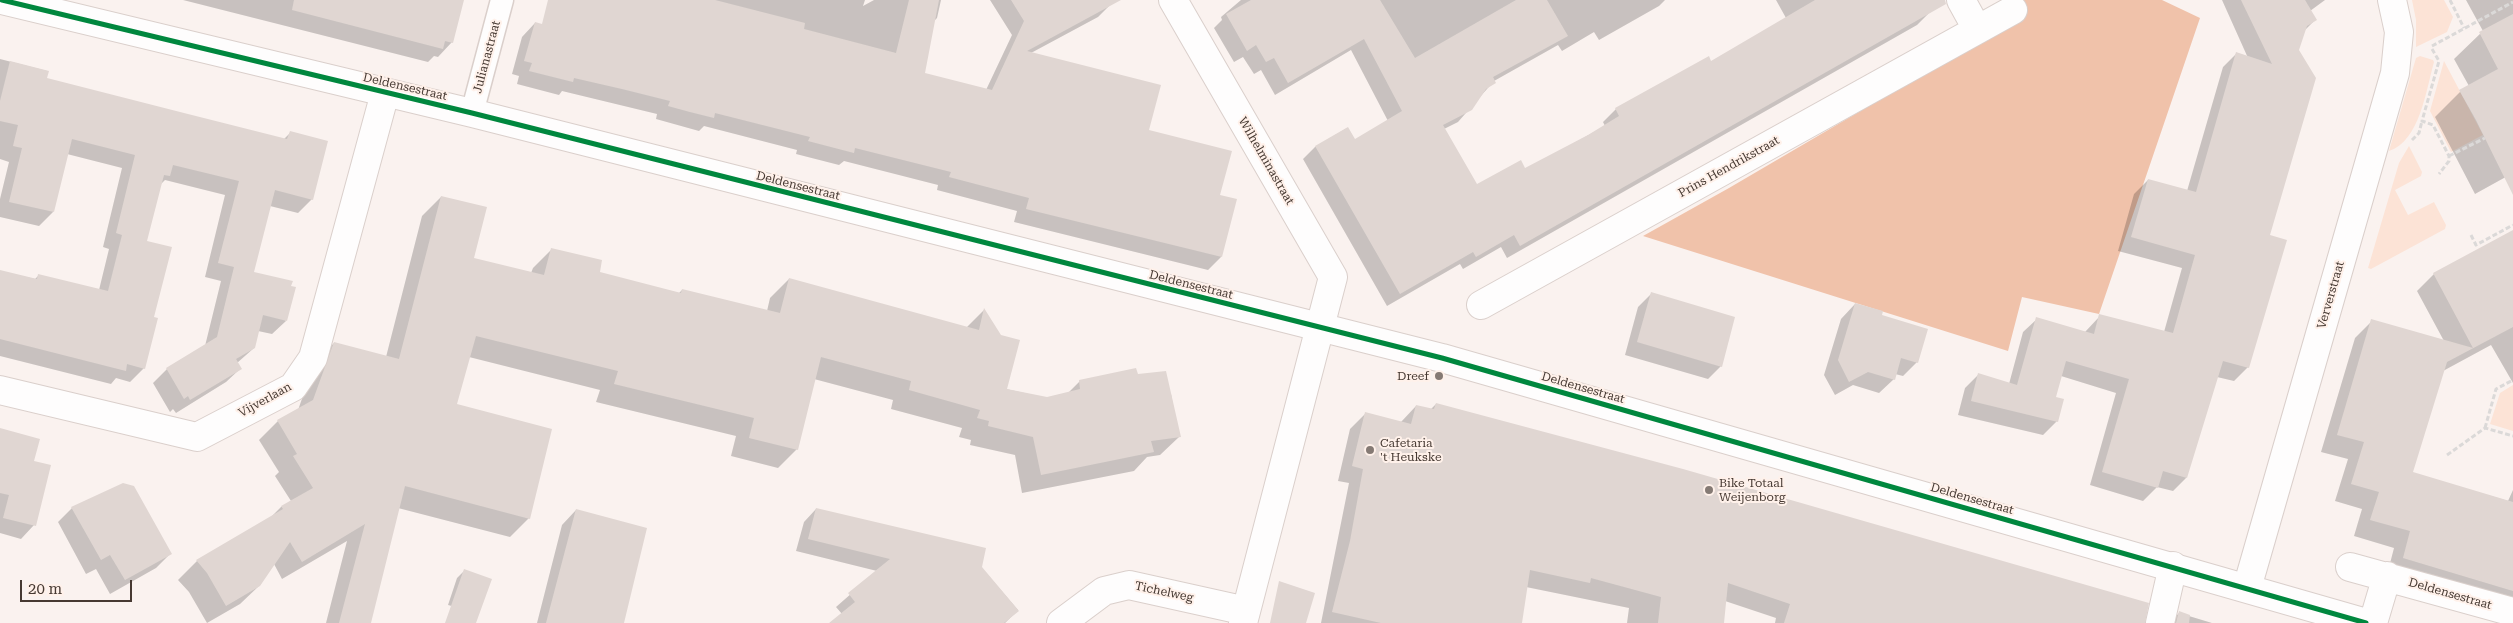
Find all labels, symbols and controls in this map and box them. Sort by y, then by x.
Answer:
street label: Julianastraat [470,19,504,95]
street label: Deldensestraat [361,70,449,104]
street label: Wilhelminastraat [1235,115,1297,207]
street label: Prins Hendrikstraat [1676,133,1782,201]
street label: Deldensestraat [755,169,841,203]
street label: Ververstraat [2314,259,2348,331]
street label: Deldensestraat [1148,268,1234,302]
place label: Dreef [1397,369,1429,383]
street label: Deldensestraat [1540,369,1626,407]
marker: Dreef [1433,370,1445,382]
street label: Vijverlaan [236,380,294,420]
place label: Cafetaria 't Heukske [1380,436,1442,464]
marker: Cafetaria 't Heukske [1364,444,1376,456]
place label: Bike Totaal Weijenborg [1719,476,1785,504]
street label: Deldensestraat [1929,480,2015,518]
marker: Bike Totaal Weijenborg [1703,484,1715,496]
scale bar [22,570,135,602]
street label: Deldensestraat [2407,575,2493,613]
street label: Tichelweg [1133,579,1195,605]
text: 20 m [28,580,62,598]

